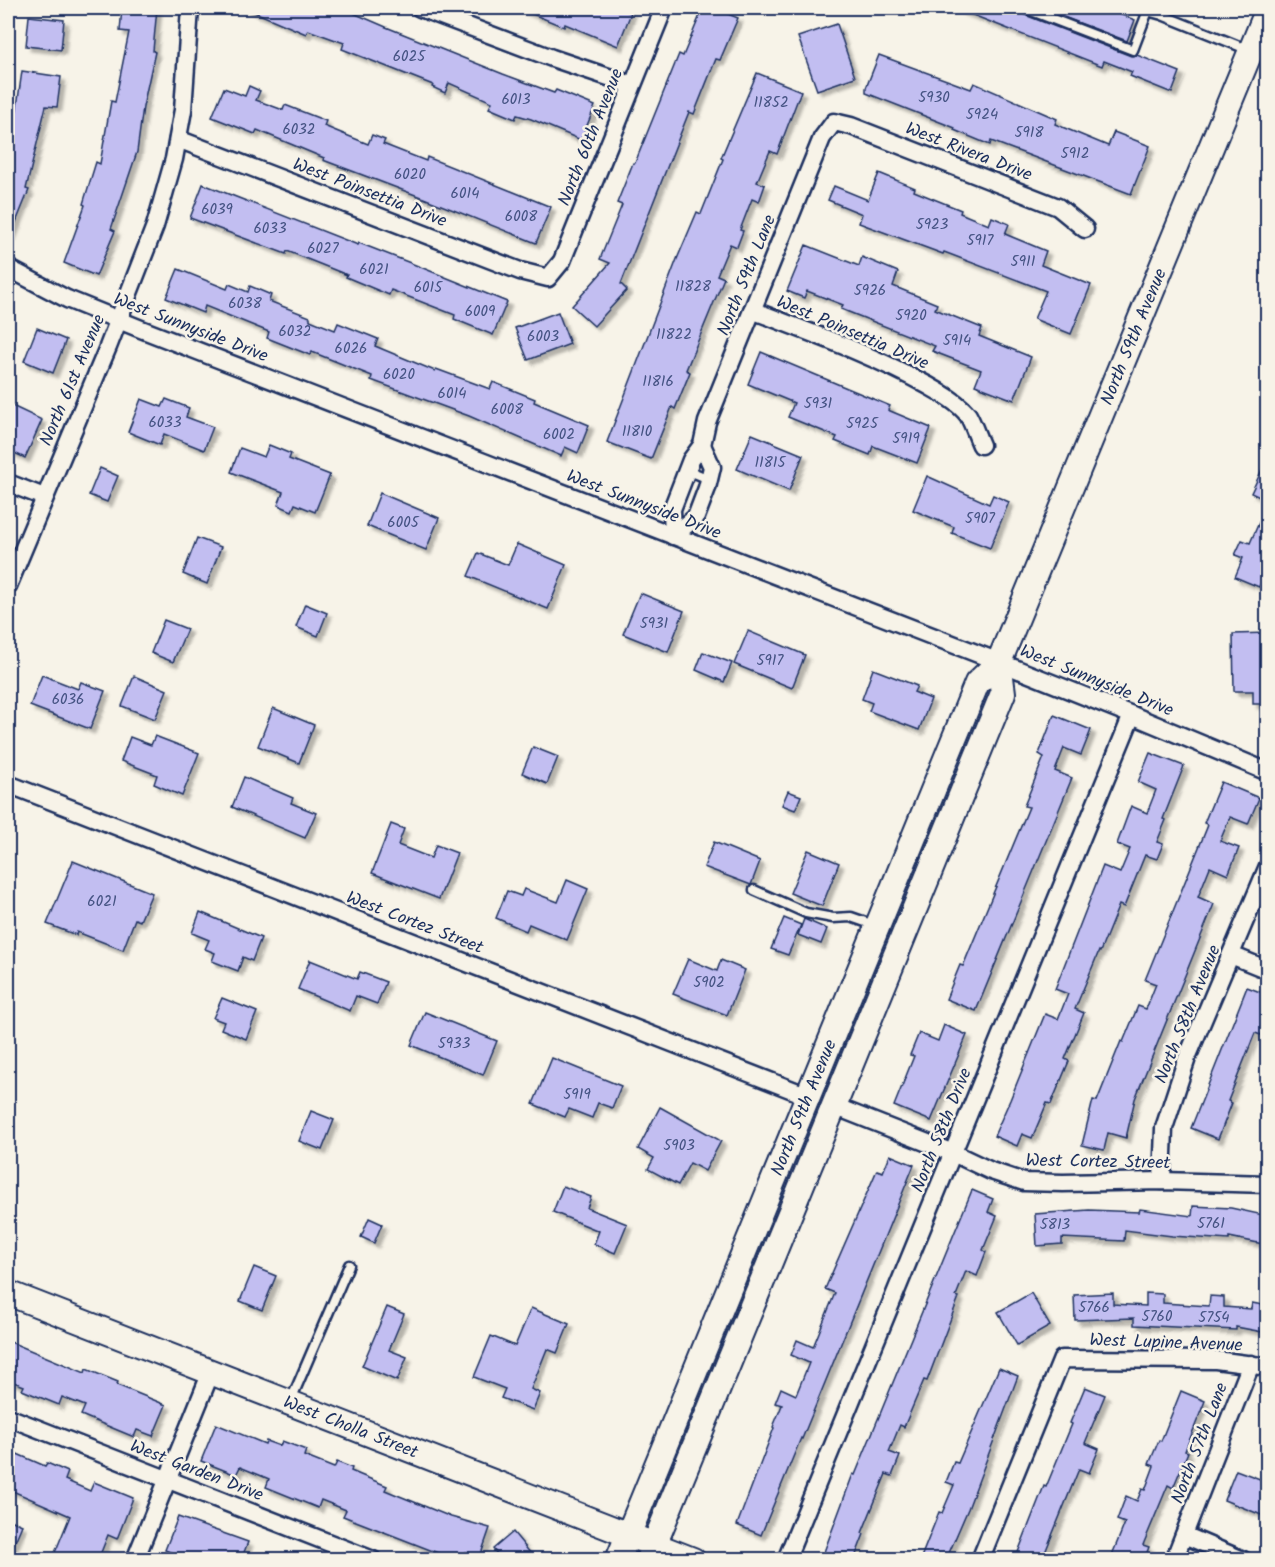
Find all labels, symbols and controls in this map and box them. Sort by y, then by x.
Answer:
house number: 6025 [393,45,426,69]
street label: North 60th Avenue [551,64,632,211]
house number: 5930 [918,86,950,110]
house number: 6013 [501,88,531,112]
house number: 11852 [753,91,789,115]
house number: 5924 [966,103,998,127]
street label: West Rivera Drive [901,115,1036,190]
house number: 6032 [282,118,316,142]
house number: 5918 [1014,121,1045,145]
house number: 5912 [1061,142,1089,166]
street label: West Poinsettia Drive [288,151,451,236]
house number: 6020 [394,163,427,187]
house number: 6014 [451,182,479,206]
house number: 6039 [201,198,234,222]
house number: 6008 [505,205,538,229]
street label: North 59th Lane [710,211,785,341]
house number: 5923 [916,213,949,237]
house number: 6033 [254,217,287,241]
house number: 5917 [966,229,995,253]
house number: 6027 [307,237,340,261]
house number: 5911 [1011,250,1036,274]
house number: 6021 [359,258,389,282]
street label: North 59th Avenue [1093,264,1176,410]
house number: 11828 [675,275,712,299]
house number: 6015 [414,276,443,300]
house number: 5926 [854,279,886,303]
street label: West Sunnyside Drive [109,286,272,371]
street label: West Poinsettia Drive [772,288,933,379]
house number: 6038 [228,292,263,316]
house number: 6009 [465,300,496,324]
house number: 5920 [895,304,927,328]
street label: North 61st Avenue [33,310,114,451]
house number: 6032 [278,320,312,344]
house number: 11822 [656,323,692,347]
house number: 6003 [527,325,559,349]
house number: 5914 [943,329,971,353]
house number: 6026 [335,337,367,361]
house number: 6020 [383,363,416,387]
house number: 11816 [642,370,674,394]
house number: 6014 [438,382,466,406]
house number: 5931 [804,392,833,416]
house number: 6008 [491,398,524,422]
house number: 6033 [149,411,182,435]
house number: 5925 [846,412,879,436]
house number: 11810 [622,420,653,444]
house number: 6002 [543,423,575,447]
house number: 5919 [892,427,920,451]
house number: 11815 [754,451,787,475]
street label: West Sunnyside Drive [562,463,725,548]
house number: 5907 [965,507,996,531]
house number: 6005 [387,511,420,535]
house number: 5931 [640,612,669,636]
street label: West Sunnyside Drive [1015,637,1178,725]
house number: 5917 [756,649,785,673]
house number: 6036 [52,688,84,712]
street label: West Cortez Street [342,884,488,963]
house number: 6021 [87,890,117,914]
street label: North 58th Avenue [1147,941,1229,1088]
house number: 5902 [693,971,725,995]
house number: 5933 [438,1032,471,1056]
street label: North 59th Avenue [764,1035,846,1181]
street label: North 58th Drive [904,1064,981,1197]
house number: 5919 [563,1083,591,1107]
house number: 5903 [663,1134,695,1158]
street label: West Cortez Street [1025,1147,1172,1178]
house number: 5761 [1197,1212,1225,1236]
house number: 5813 [1040,1213,1071,1237]
house number: 5766 [1078,1296,1110,1320]
house number: 5760 [1142,1305,1173,1329]
house number: 5754 [1198,1306,1230,1330]
street label: West Lupine Avenue [1089,1326,1243,1361]
street label: North 57th Lane [1164,1379,1237,1508]
street label: West Cholla Street [279,1389,423,1468]
street label: West Garden Drive [126,1433,267,1510]

